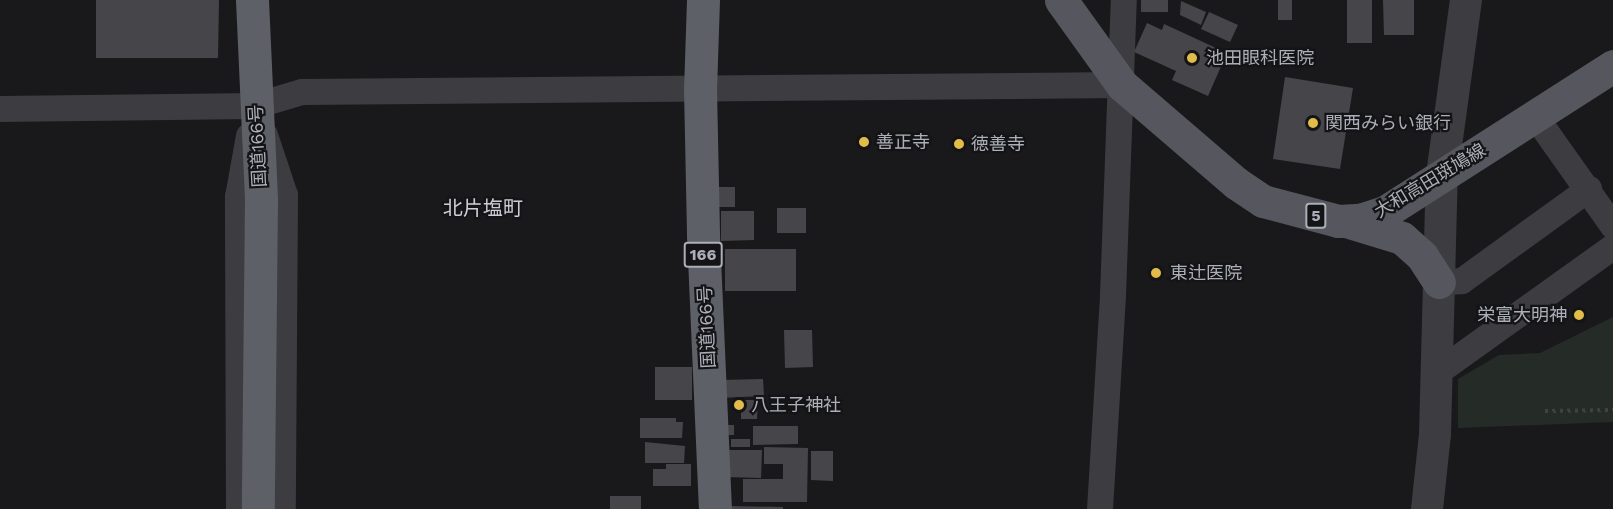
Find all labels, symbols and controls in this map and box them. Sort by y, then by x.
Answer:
place label: 池田眼科医院 [1206,47,1314,69]
marker: 池田眼科医院 [1183,49,1201,67]
street label: 国道166号 [245,104,271,188]
place label: 関西みらい銀行 [1325,112,1451,134]
marker: 関西みらい銀行 [1306,116,1320,130]
place label: 善正寺 [876,131,930,153]
place label: 徳善寺 [971,133,1025,155]
marker: 善正寺 [857,135,871,149]
marker: 徳善寺 [952,137,966,151]
street label: 大和高田斑鳩線 [1370,139,1490,223]
district label: 北片塩町 [443,196,523,220]
road number: 5 [1304,203,1328,229]
road number: 166 [684,242,722,268]
place label: 東辻医院 [1170,262,1242,284]
marker: 東辻医院 [1147,264,1165,282]
street label: 国道166号 [694,285,720,369]
place label: 栄富大明神 [1477,304,1567,326]
marker: 栄富大明神 [1572,308,1586,322]
place label: 八王子神社 [751,394,841,416]
marker: 八王子神社 [732,398,746,412]

